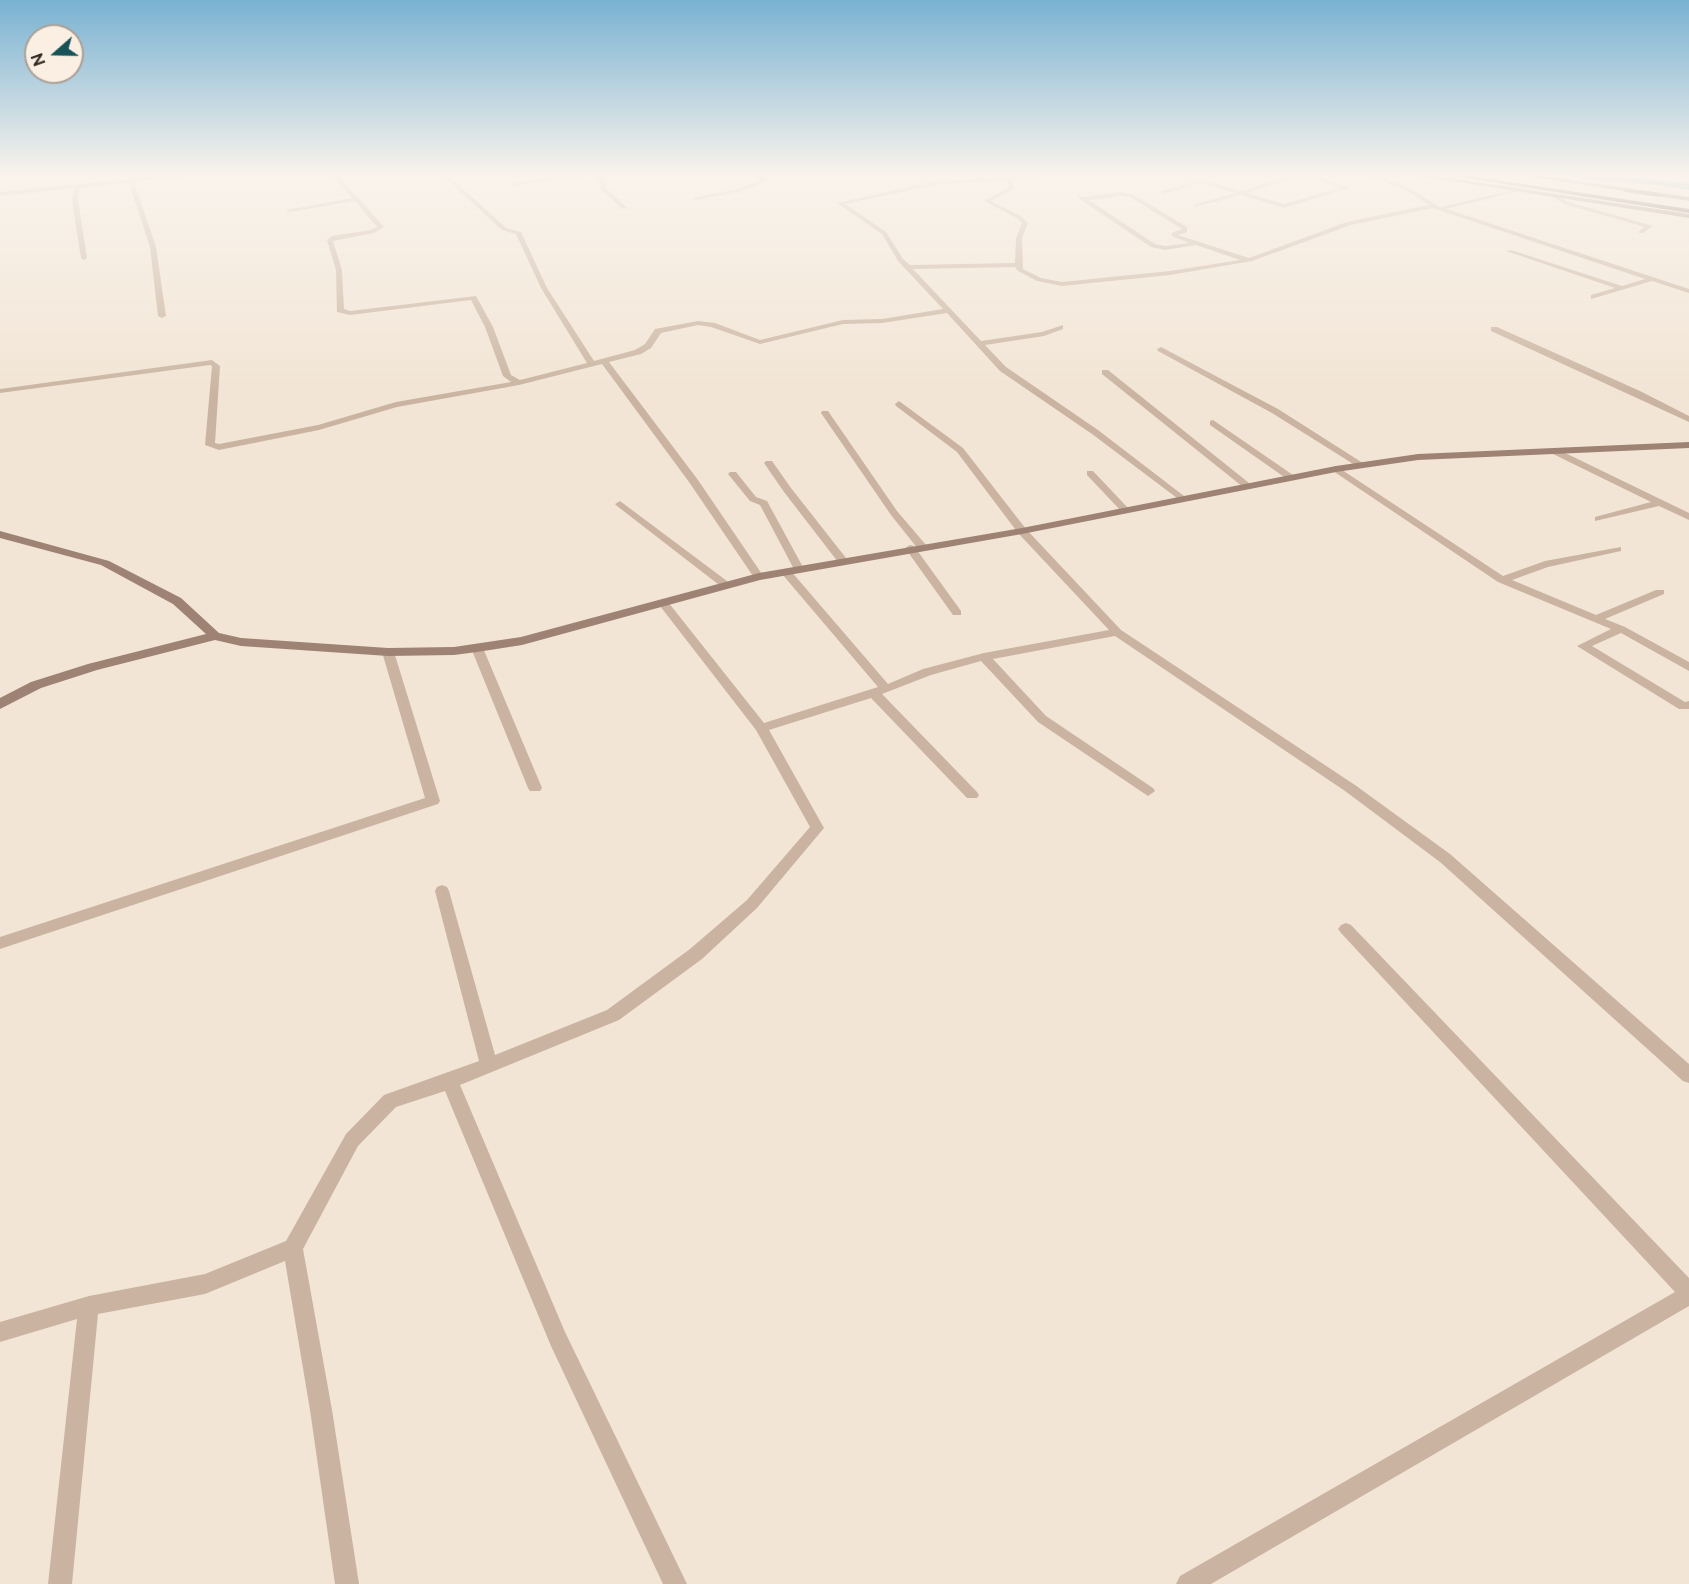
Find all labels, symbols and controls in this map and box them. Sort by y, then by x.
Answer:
north arrow [24,24,84,84]
text: N [27,51,50,69]

